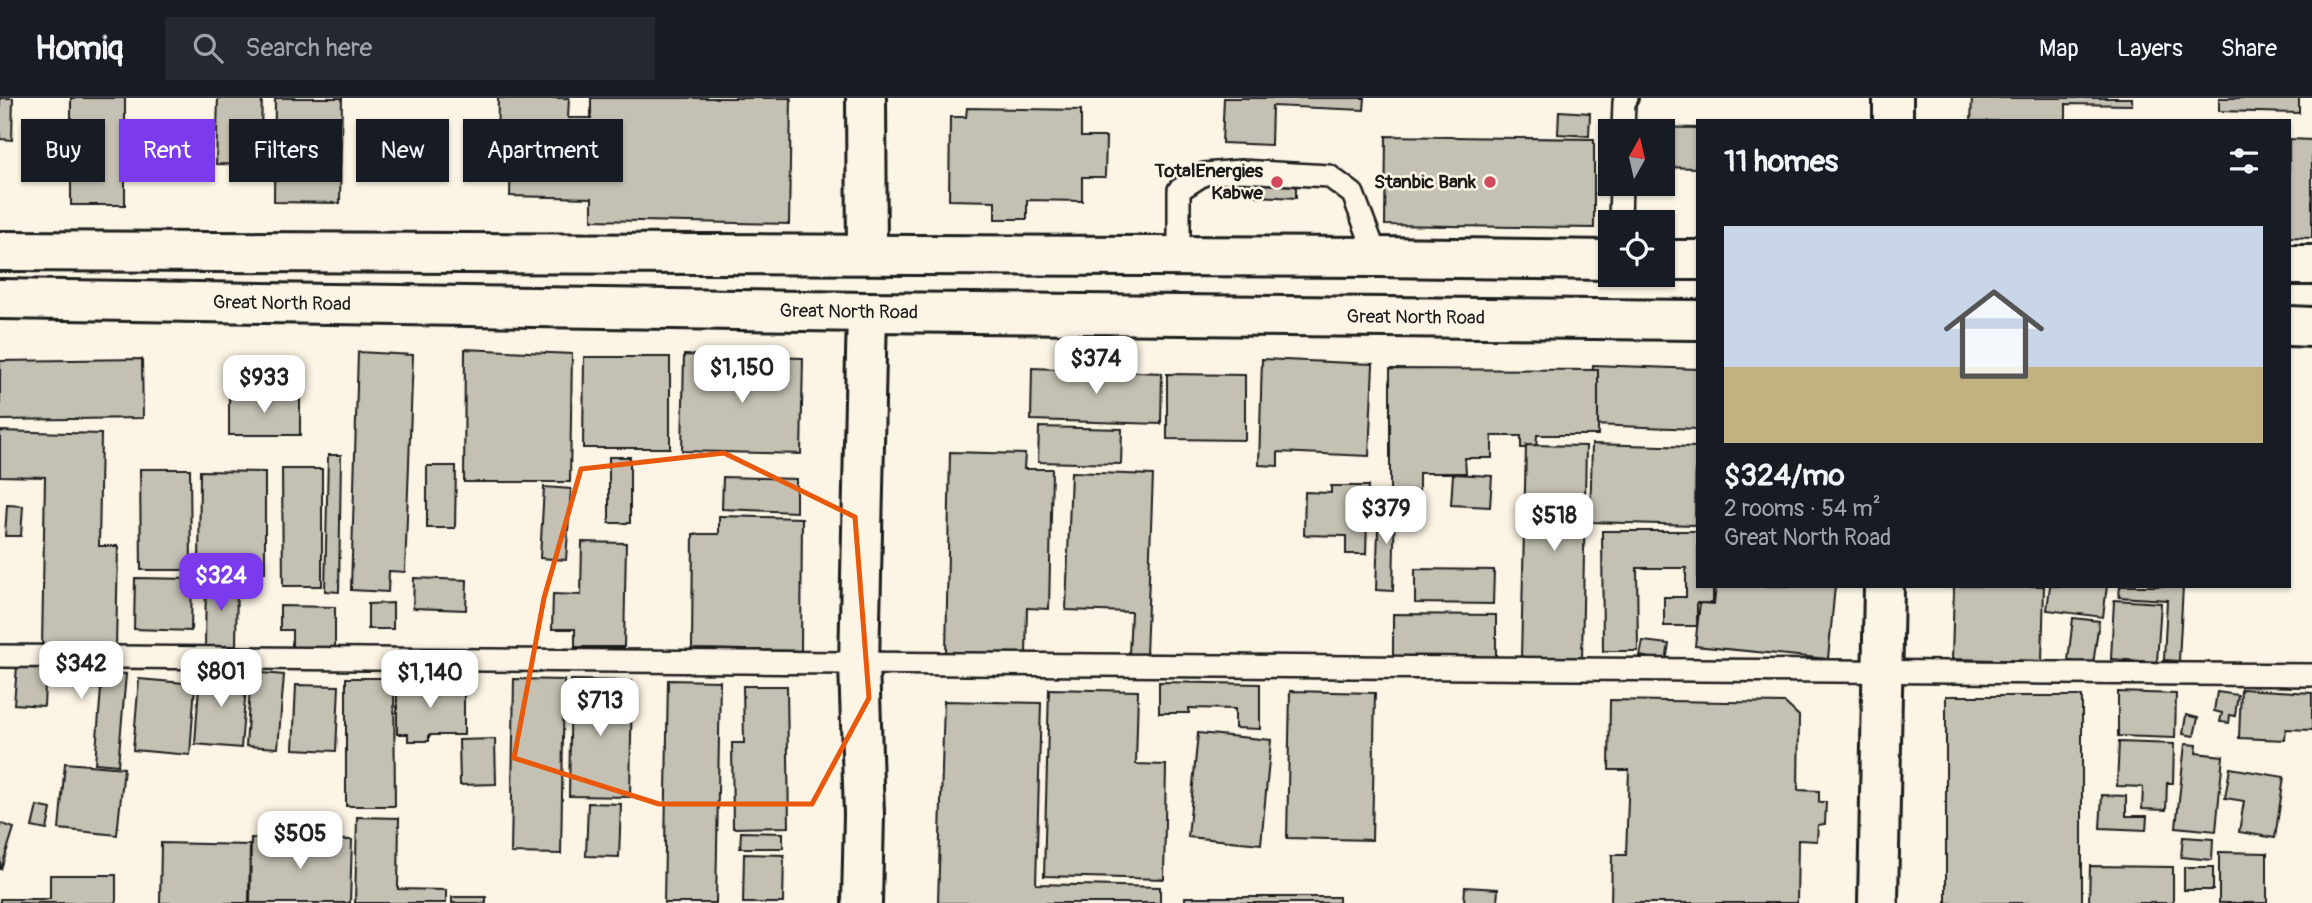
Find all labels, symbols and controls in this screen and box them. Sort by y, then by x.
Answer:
search box [165,17,655,80]
text: Homiq [35,28,123,69]
icon: search [189,29,227,67]
text: Search here [245,32,372,64]
text: Map [2039,34,2079,63]
text: Layers [2117,34,2183,63]
text: Share [2221,34,2277,63]
chip: Buy [21,119,105,182]
chip: Rent [119,119,215,182]
chip: Filters [229,119,342,182]
chip: New [356,119,449,182]
chip: Apartment [463,119,623,182]
north arrow [1598,119,1675,196]
map controls [1598,119,1675,287]
icon: filters [2225,142,2263,180]
text: 11 homes [1724,143,1838,180]
place label: TotalEnergies Kabwe [1154,159,1264,205]
place label: Stanbic Bank [1374,170,1477,194]
marker: TotalEnergies Kabwe [1269,174,1285,190]
marker: Stanbic Bank [1482,174,1498,190]
button: locate [1598,210,1675,287]
icon: home [1931,271,2057,397]
street label: Great North Road [213,290,351,316]
street label: Great North Road [780,299,918,324]
street label: Great North Road [1347,305,1485,330]
pin: $374 [1055,336,1137,396]
text: $374 [1071,344,1121,373]
pin: $1,150 [685,345,799,405]
text: $1,150 [710,353,774,382]
pin: $933 [223,356,305,415]
text: $933 [239,363,289,392]
text: $324/mo [1724,457,1845,494]
pin: $379 [1345,486,1427,546]
text: $379 [1361,494,1411,523]
pin: $518 [1513,494,1595,553]
text: 2 rooms · 54 m² [1724,494,1881,523]
text: $518 [1531,501,1577,530]
text: Great North Road [1724,523,1891,552]
pin: $324 [180,554,262,613]
text: $324 [195,561,247,590]
pin: $342 [40,642,122,701]
text: $342 [55,649,107,678]
pin: $801 [180,650,262,709]
pin: $1,140 [373,650,487,710]
text: $801 [197,657,245,686]
text: $1,140 [397,658,463,687]
pin: $713 [559,678,641,738]
text: $713 [577,686,623,715]
pin: $505 [259,812,341,871]
text: $505 [273,819,327,848]

